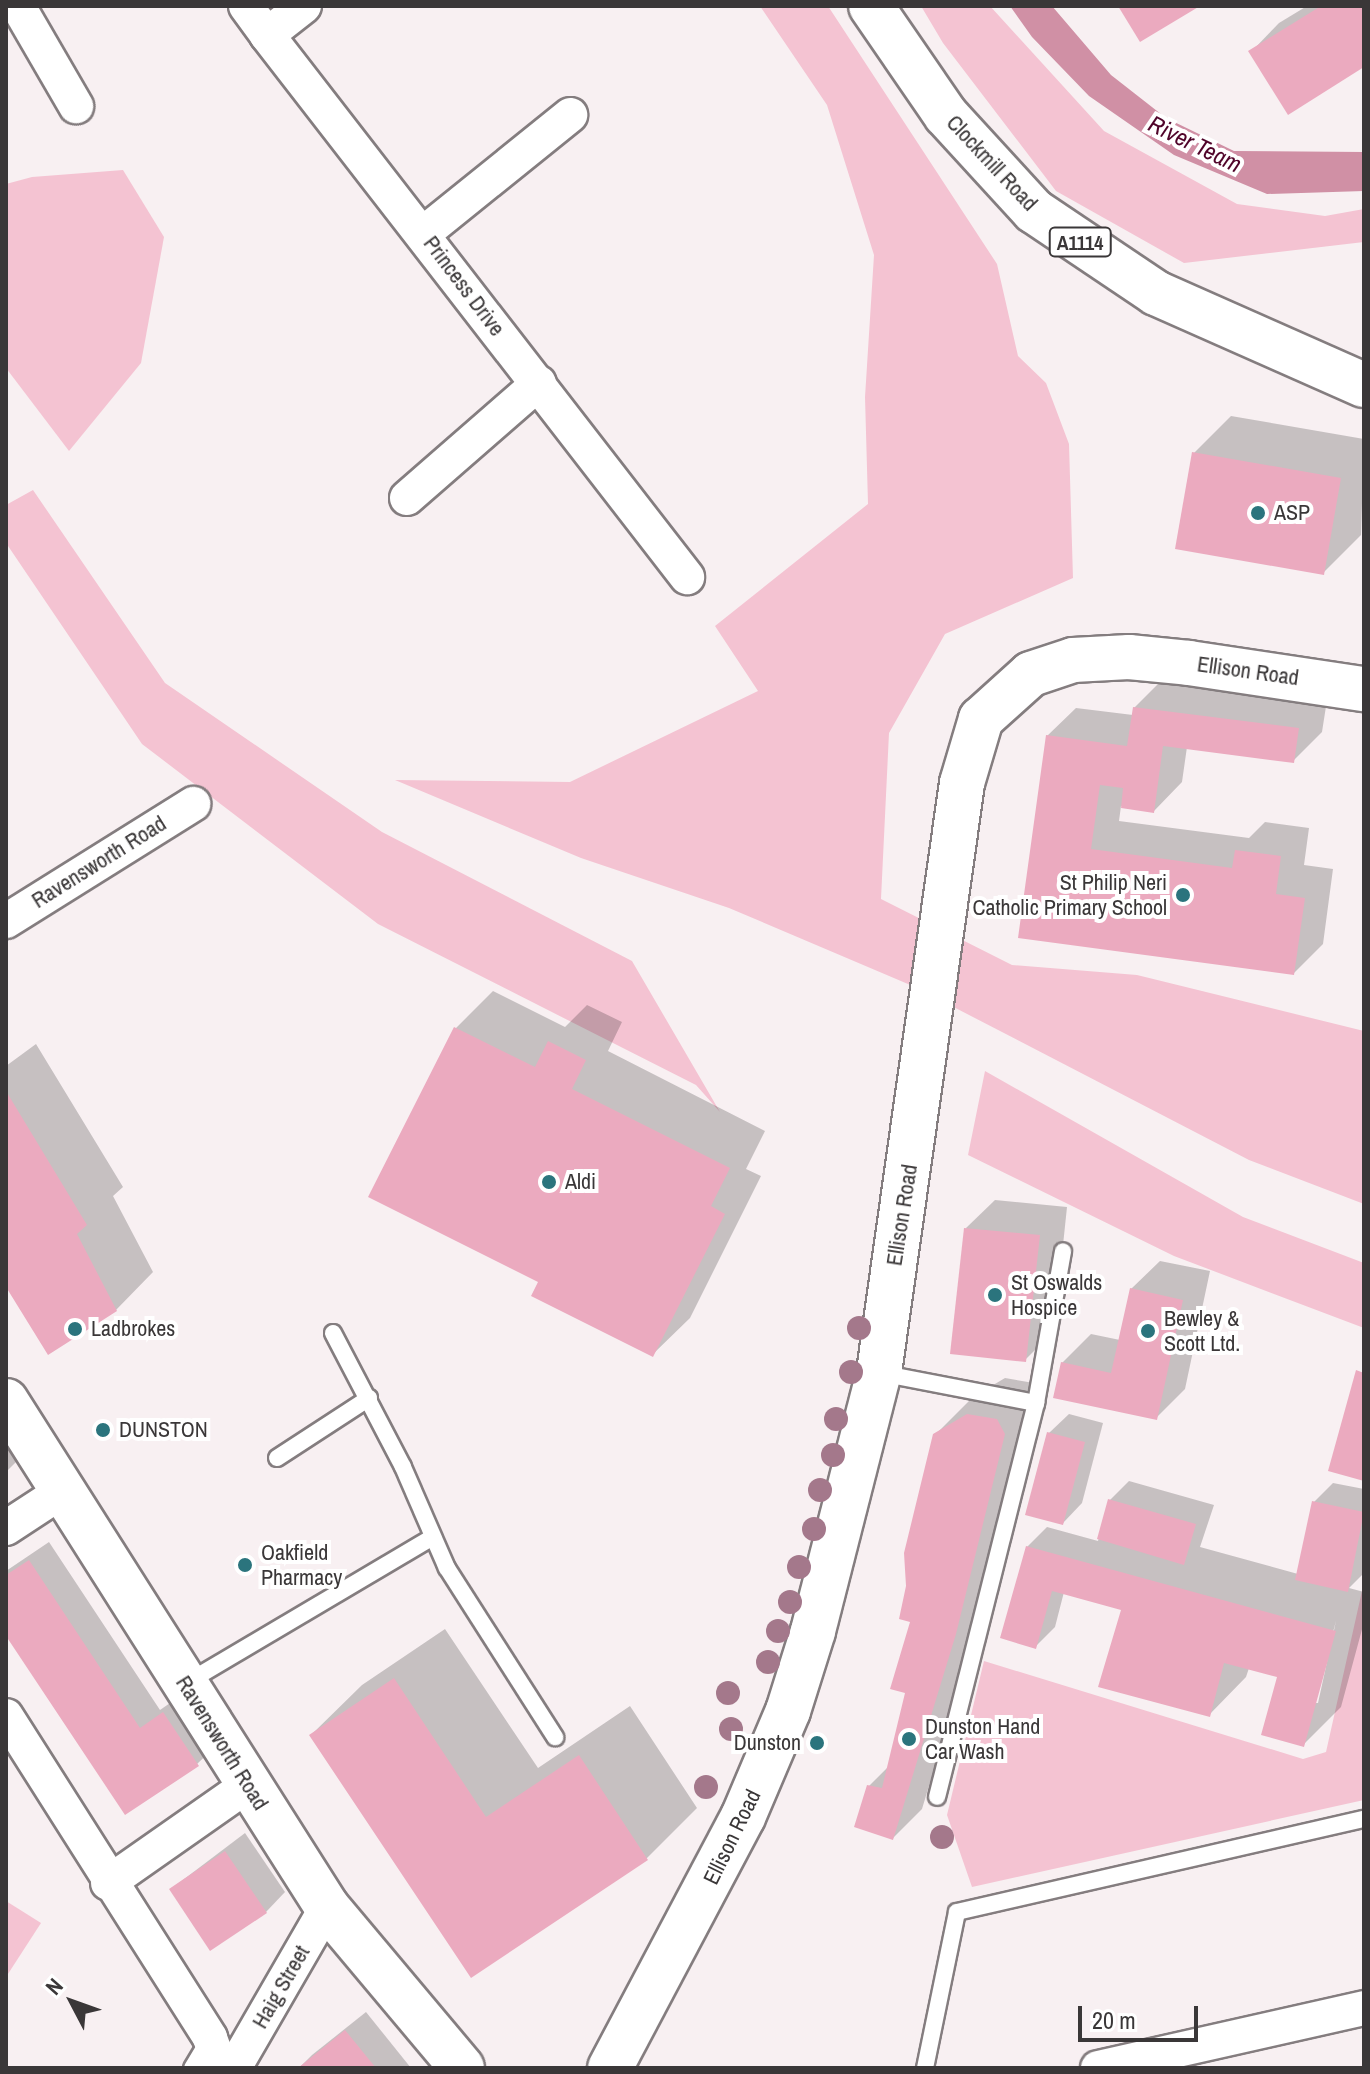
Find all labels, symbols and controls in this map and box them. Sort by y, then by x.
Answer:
water label: River Team [1144,109,1246,179]
street label: Clockmill Road [941,110,1043,216]
road number: A1114 [1048,226,1112,258]
street label: Princess Drive [418,231,510,341]
place label: ASP [1274,500,1310,526]
marker: ASP [1249,504,1267,522]
street label: Ellison Road [1196,651,1300,691]
street label: Ravensworth Road [27,810,171,914]
place label: St Philip Neri Catholic Primary School [972,869,1167,920]
marker: St Philip Neri Catholic Primary School [1174,886,1192,904]
street label: Ellison Road [881,1162,923,1268]
place label: Aldi [565,1169,596,1195]
marker: Aldi [540,1173,558,1191]
place label: St Oswalds Hospice [1011,1269,1102,1320]
marker: St Oswalds Hospice [986,1286,1004,1304]
place label: Bewley & Scott Ltd. [1164,1305,1240,1356]
place label: Ladbrokes [91,1316,175,1342]
marker: Ladbrokes [66,1320,84,1338]
marker: Bewley & Scott Ltd. [1139,1322,1157,1340]
place label: DUNSTON [119,1417,208,1443]
marker: DUNSTON [94,1421,112,1439]
place label: Oakfield Pharmacy [261,1539,342,1590]
marker: Oakfield Pharmacy [236,1556,254,1574]
street label: Ravensworth Road [170,1671,274,1815]
place label: Dunston Hand Car Wash [925,1713,1040,1764]
place label: Dunston [734,1730,801,1756]
marker: Dunston Hand Car Wash [900,1730,918,1748]
marker: Dunston [808,1734,826,1752]
street label: Ellison Road [698,1785,766,1889]
street label: Haig Street [247,1941,315,2033]
north arrow [32,1962,112,2042]
text: N [38,1971,69,2001]
scale bar [1082,1990,1202,2040]
text: 20 m [1092,2004,1136,2036]

